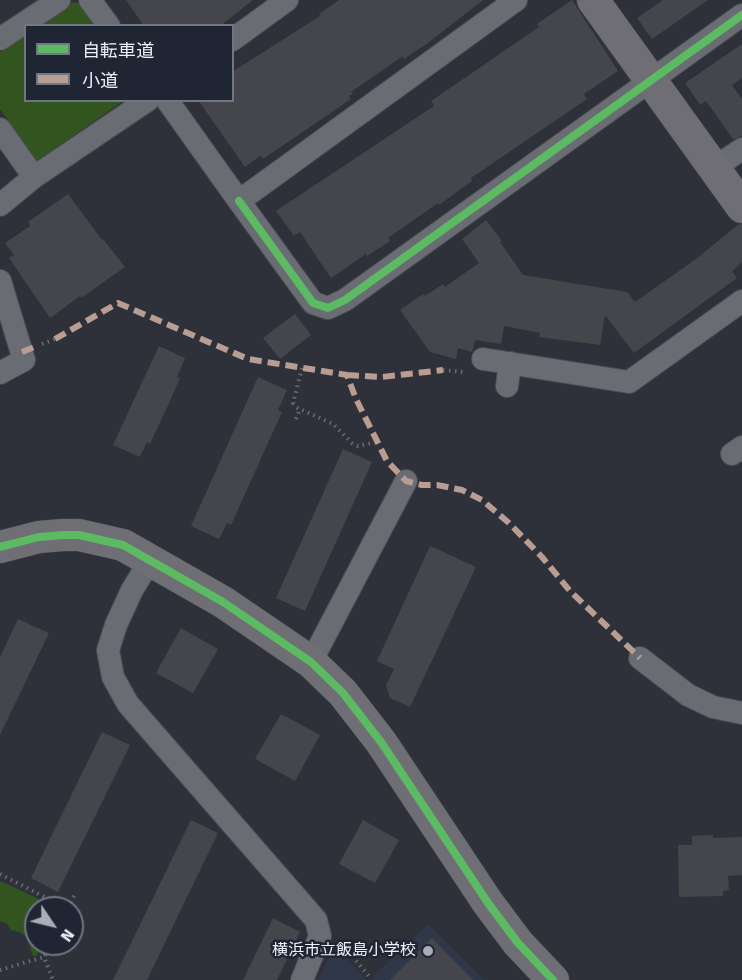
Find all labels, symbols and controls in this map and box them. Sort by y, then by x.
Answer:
legend [24,24,234,102]
text: 自転車道 [82,40,154,62]
text: 小道 [82,70,118,92]
north arrow [24,896,84,956]
text: N [57,926,78,945]
place label: 横浜市立飯島小学校 [272,941,416,961]
marker: 横浜市立飯島小学校 [421,944,435,958]

